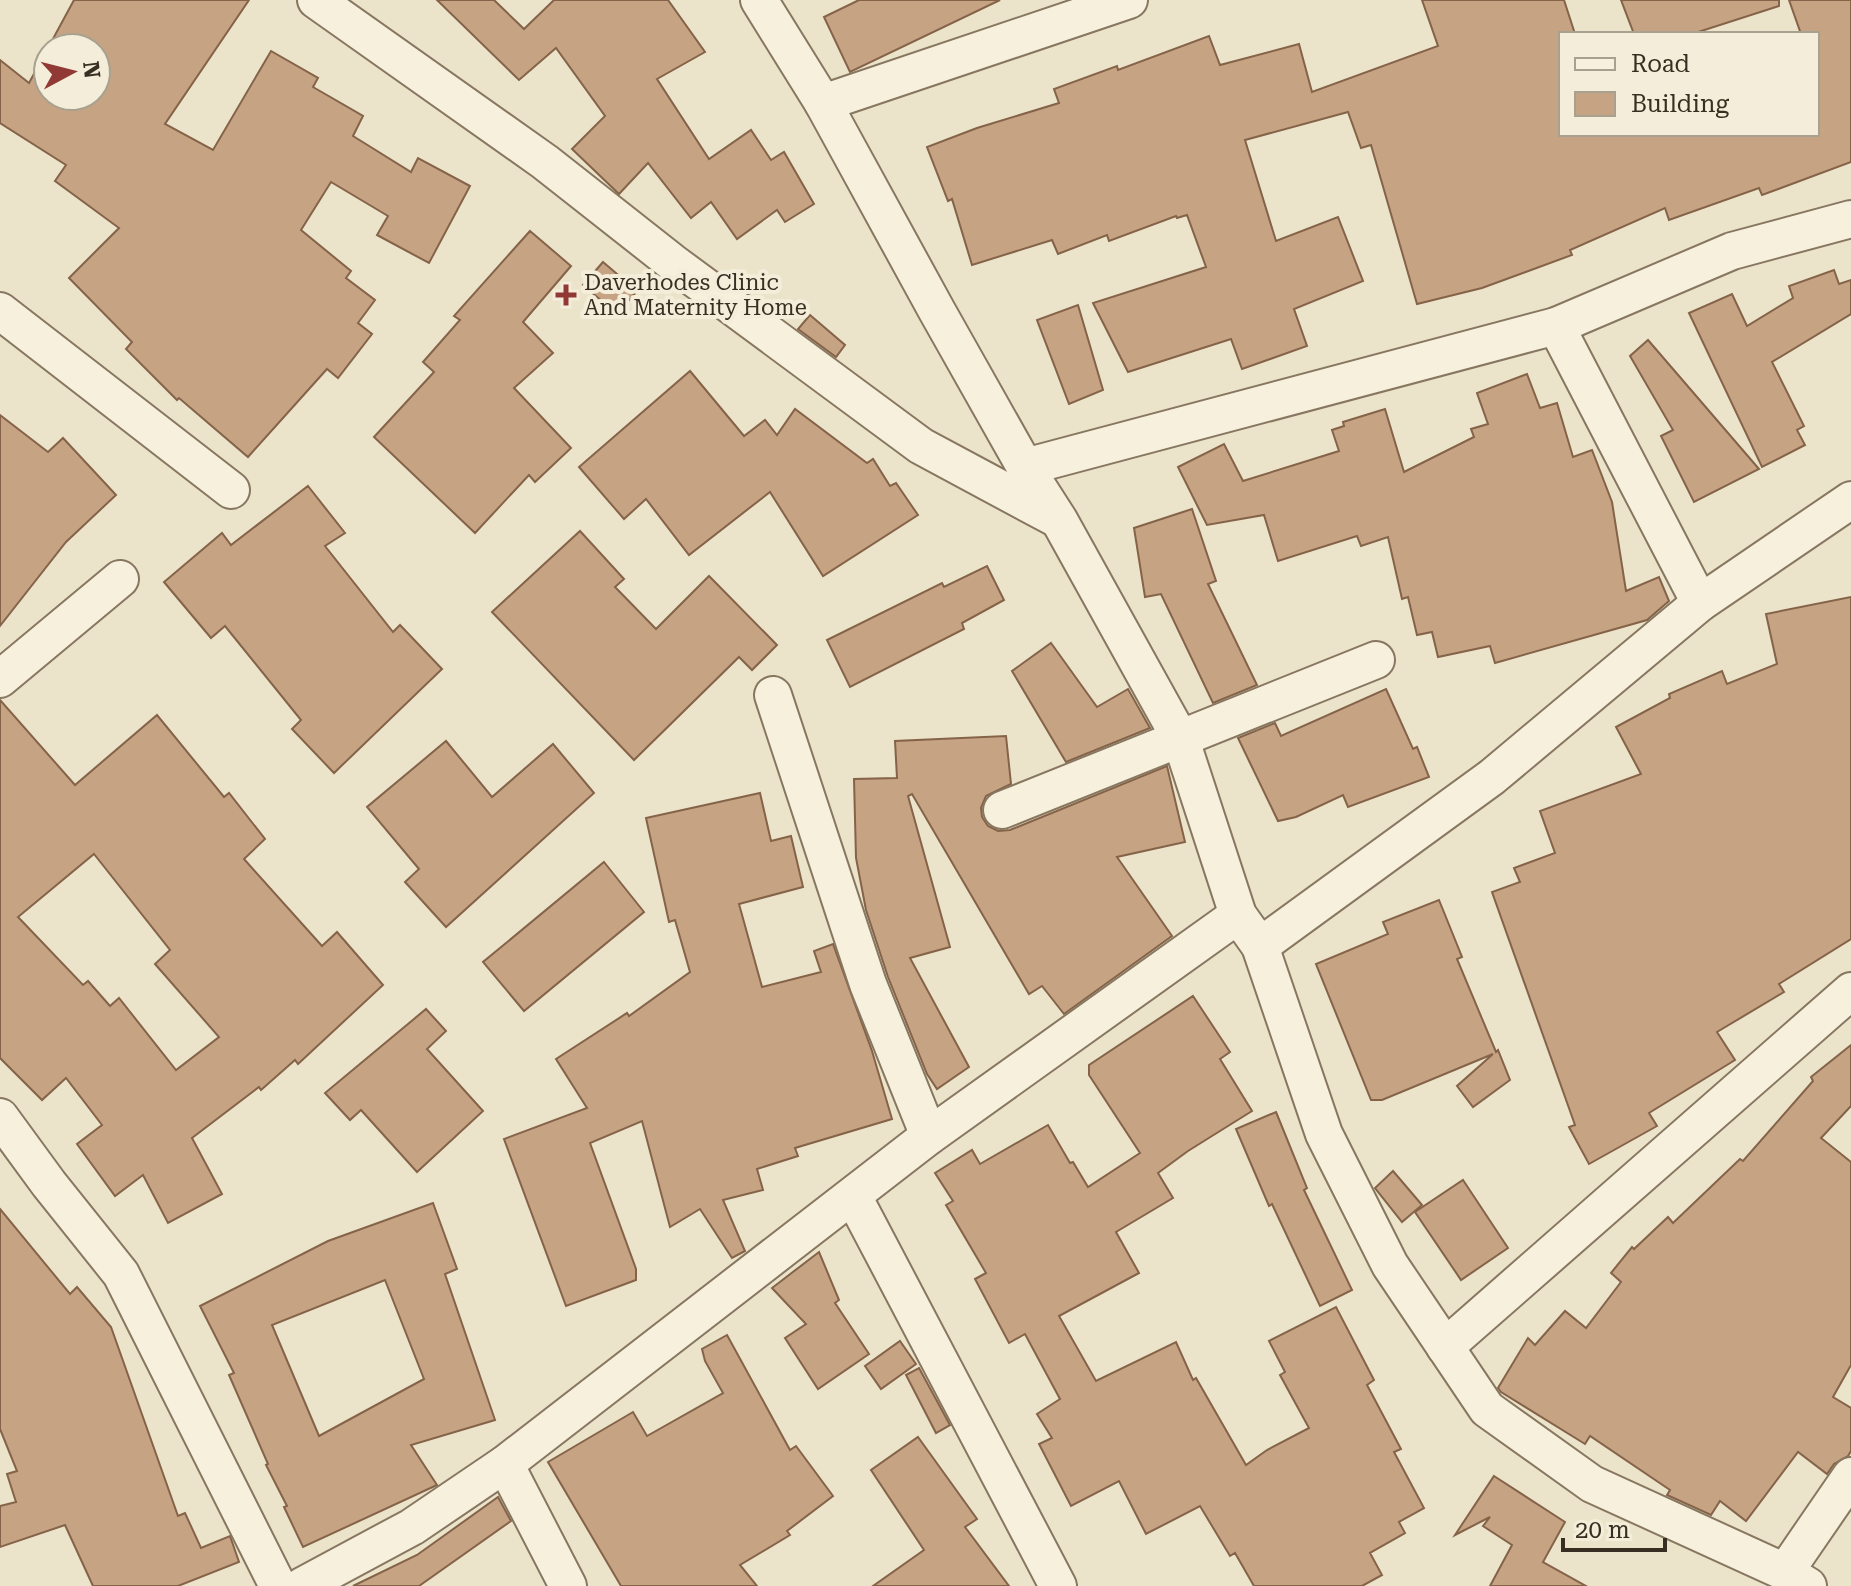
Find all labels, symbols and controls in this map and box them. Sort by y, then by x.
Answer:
north arrow [32,32,112,112]
legend [1559,32,1819,136]
text: Road [1631,50,1690,78]
text: N [78,60,105,80]
text: Building [1631,90,1729,118]
place label: Daverhodes Clinic And Maternity Home [584,270,807,320]
marker: Daverhodes Clinic And Maternity Home [555,284,577,306]
scale bar [1563,1502,1665,1552]
text: 20 m [1575,1516,1630,1544]

